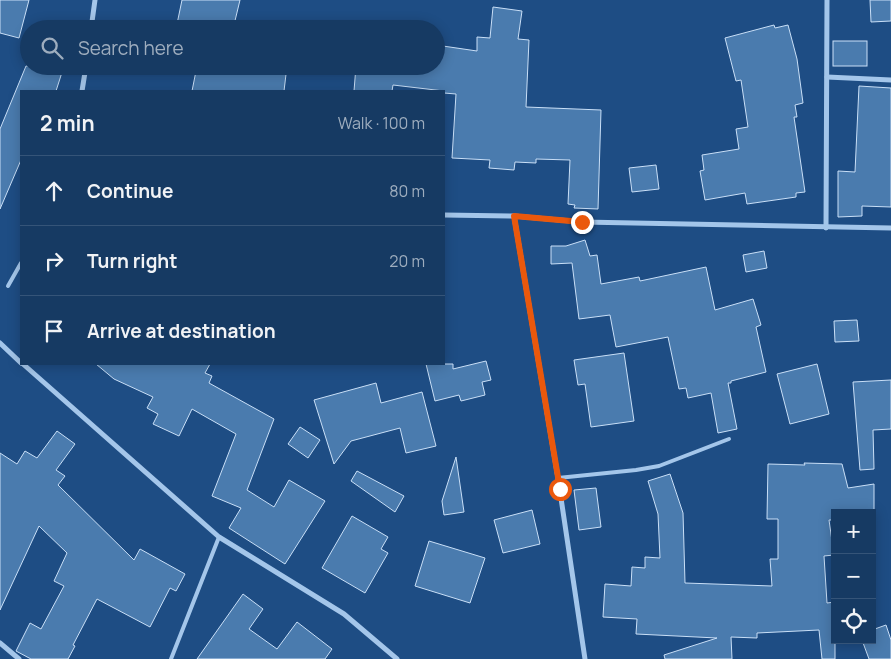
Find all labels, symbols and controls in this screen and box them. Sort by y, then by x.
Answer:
search box [20,20,445,75]
icon: search [38,34,66,62]
text: Search here [78,35,184,61]
text: 2 min [40,109,95,137]
text: Walk · 100 m [338,112,425,134]
icon: ahead [40,177,68,205]
text: Continue [87,178,173,204]
text: 80 m [389,180,425,202]
route end [571,211,594,234]
icon: right [40,247,68,275]
text: Turn right [87,248,177,274]
text: 20 m [389,250,425,272]
icon: arrive [40,317,68,345]
text: Arrive at destination [87,318,276,344]
route start [549,478,572,501]
map controls [831,509,876,644]
button: + [831,509,876,554]
button: − [831,554,876,599]
button: locate [831,599,876,644]

